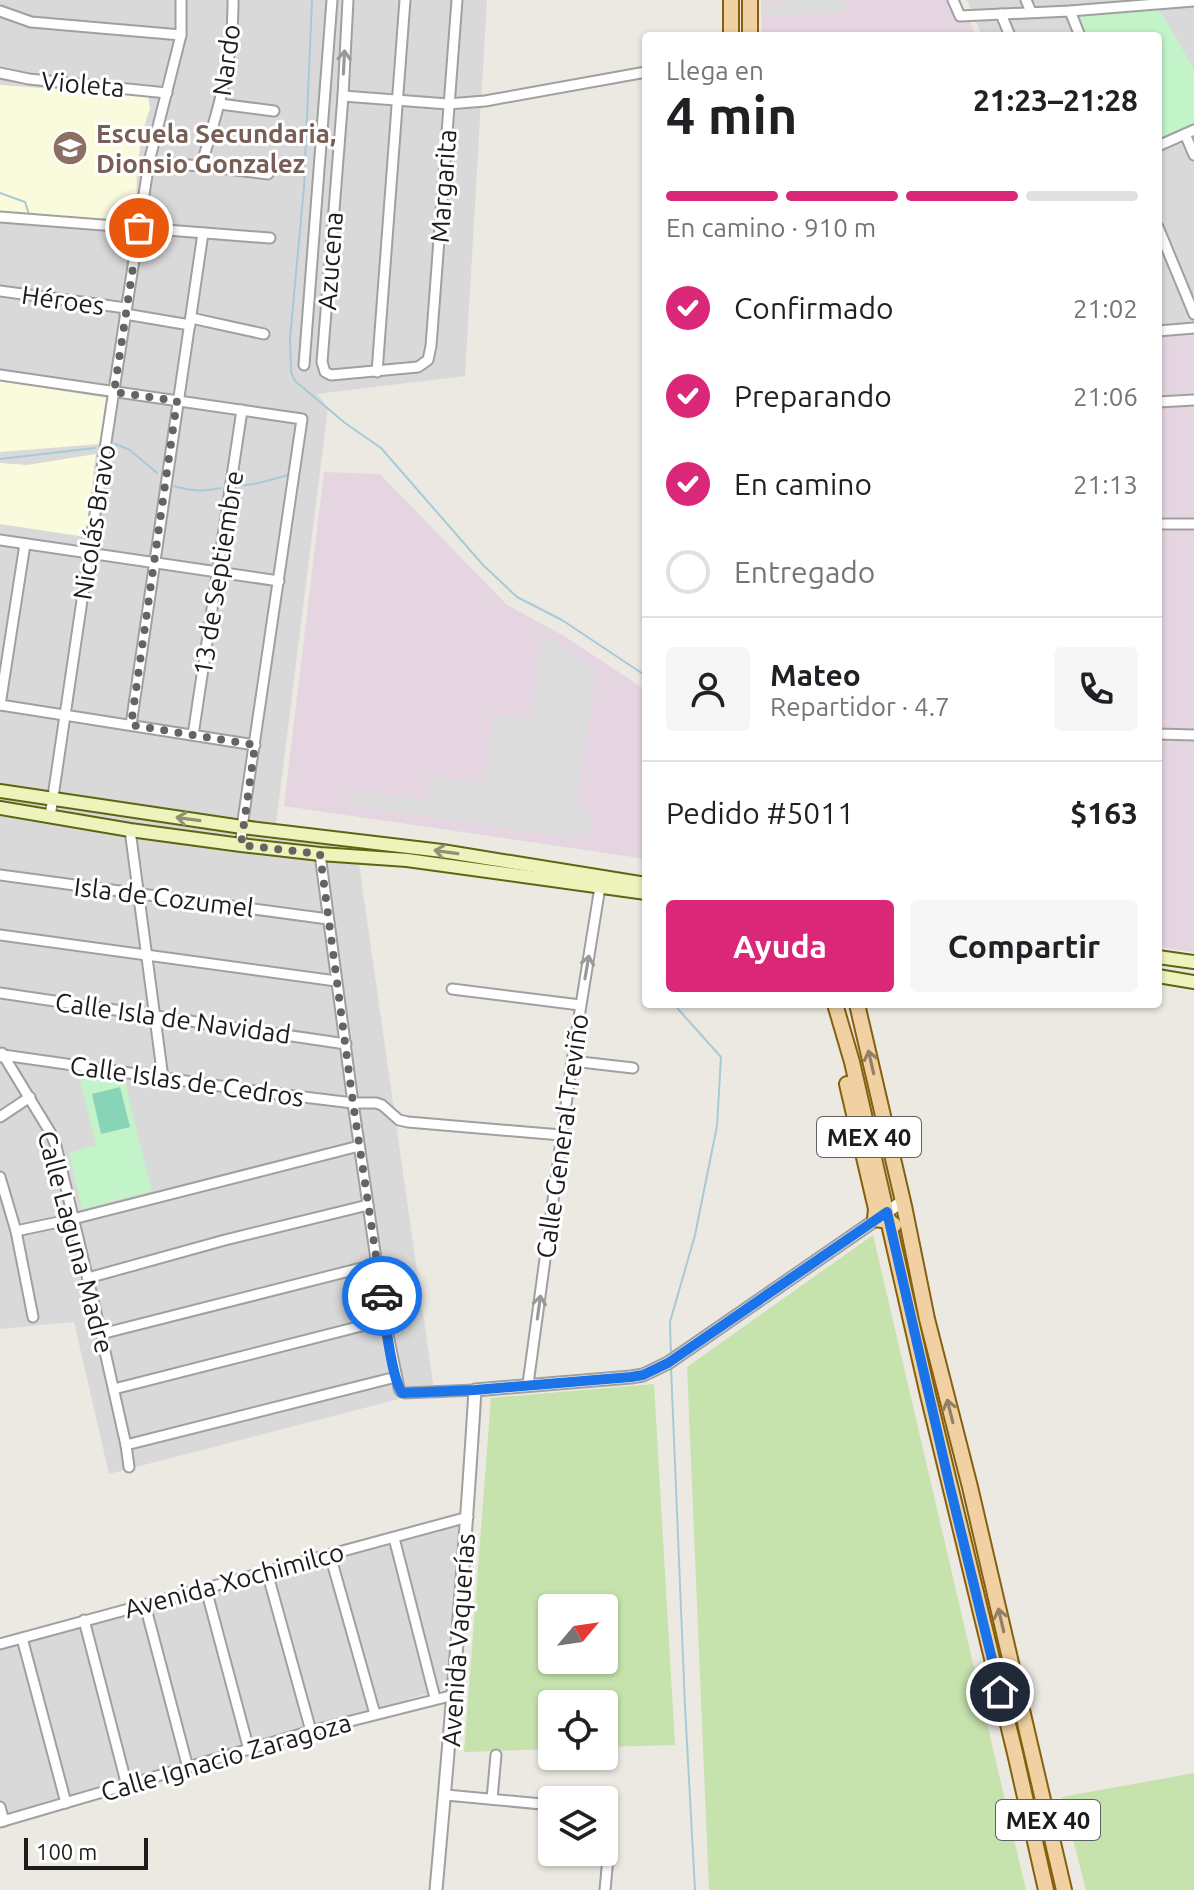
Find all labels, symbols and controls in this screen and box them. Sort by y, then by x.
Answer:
street label: Nardo [207,22,245,98]
one-way arrow [337,49,352,76]
text: Llega en [666,56,764,85]
street label: Violeta [40,66,126,102]
text: 21:23–21:28 [973,83,1138,117]
text: 4 min [666,86,797,144]
place label: Escuela Secundaria, Dionsio Gonzalez [96,119,336,178]
street label: Margarita [425,128,461,244]
school or university icon: Escuela Secundaria, Dionsio Gonzalez [51,129,89,167]
pin [105,194,173,262]
icon: bag [117,206,161,250]
street label: Azucena [312,211,348,311]
text: En camino · 910 m [666,213,876,242]
street label: Héroes [20,280,106,320]
icon: check [666,286,710,330]
text: Confirmado [734,291,894,325]
text: 21:02 [1073,294,1138,323]
icon: check [666,374,710,418]
text: Preparando [734,379,892,413]
text: 21:06 [1073,382,1138,411]
street label: Nicolás Bravo [67,442,121,602]
icon: check [666,462,710,506]
text: En camino [734,467,872,501]
street label: 13 de Septiembre [188,469,248,677]
text: 21:13 [1073,470,1138,499]
text: Entregado [734,555,875,589]
button: person [666,647,750,731]
button: phone [1054,647,1138,731]
text: Mateo [770,658,861,692]
text: Repartidor · 4.7 [770,692,950,721]
text: Pedido #5011 [666,796,854,830]
text: $163 [1070,796,1138,830]
one-way arrow [176,811,201,826]
one-way arrow [434,844,459,859]
street label: Isla de Cozumel [72,872,256,922]
button: Ayuda [666,900,894,992]
button: Compartir [910,900,1138,992]
one-way arrow [580,954,595,980]
street label: Calle Isla de Navidad [53,987,293,1049]
street label: Calle General Treviño [530,1012,594,1260]
one-way arrow [862,1049,877,1075]
street label: Calle Islas de Cedros [68,1050,306,1112]
road number: MEX 40 [817,1117,921,1157]
street label: Calle Laguna Madre [32,1128,120,1356]
courier [342,1256,422,1336]
icon: car [360,1274,404,1318]
one-way arrow [532,1295,547,1320]
one-way arrow [942,1399,957,1424]
street label: Avenida Vaquerías [436,1532,480,1748]
street label: Avenida Xochimilco [121,1537,347,1623]
north arrow [538,1594,618,1674]
map controls [538,1594,618,1866]
one-way arrow [993,1608,1008,1633]
pin [966,1658,1034,1726]
icon: home [978,1670,1022,1714]
button: locate [538,1690,618,1770]
street label: Calle Ignacio Zaragoza [97,1707,355,1807]
button: layers [538,1786,618,1866]
road number: MEX 40 [996,1800,1100,1840]
scale bar [24,1834,148,1870]
text: 100 m [36,1839,97,1864]

